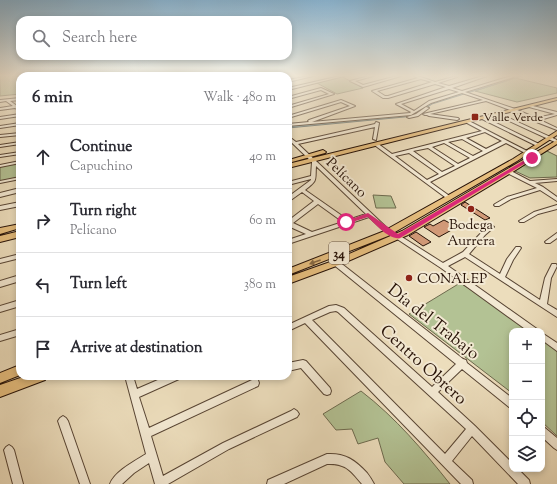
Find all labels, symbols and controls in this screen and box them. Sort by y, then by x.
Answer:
search box [16,16,292,60]
icon: search [30,27,52,49]
text: Search here [62,28,137,49]
text: 6 min [32,86,73,110]
text: Walk · 480 m [203,89,276,107]
place label: Valle Verde [483,109,543,127]
marker: Valle Verde [470,112,480,122]
text: Continue [70,137,132,158]
icon: ahead [32,146,54,168]
text: 40 m [249,148,276,166]
route end [523,149,541,167]
street label: Pelícano [321,154,371,203]
text: Capuchino [70,158,133,176]
text: Turn right [70,201,136,222]
marker: Bodega Aurrera [466,204,476,214]
icon: right [32,210,54,232]
text: 60 m [249,212,276,230]
route start [337,213,355,231]
place label: Bodega Aurrera [447,216,495,252]
text: Pelícano [70,222,117,240]
road number: 34 [329,242,349,264]
one-way arrow [308,259,320,265]
place label: CONALEP [417,270,487,290]
marker: CONALEP [404,273,414,283]
icon: left [32,274,54,296]
text: Turn left [70,274,127,295]
text: 380 m [244,276,276,294]
street label: Día del Trabajo [382,279,484,366]
street label: Centro Obrero [374,320,472,411]
map controls [509,328,545,472]
button: + [509,328,545,364]
icon: arrive [32,338,54,360]
text: Arrive at destination [70,338,203,359]
button: − [509,364,545,400]
button: locate [509,400,545,436]
button: layers [509,436,545,472]

